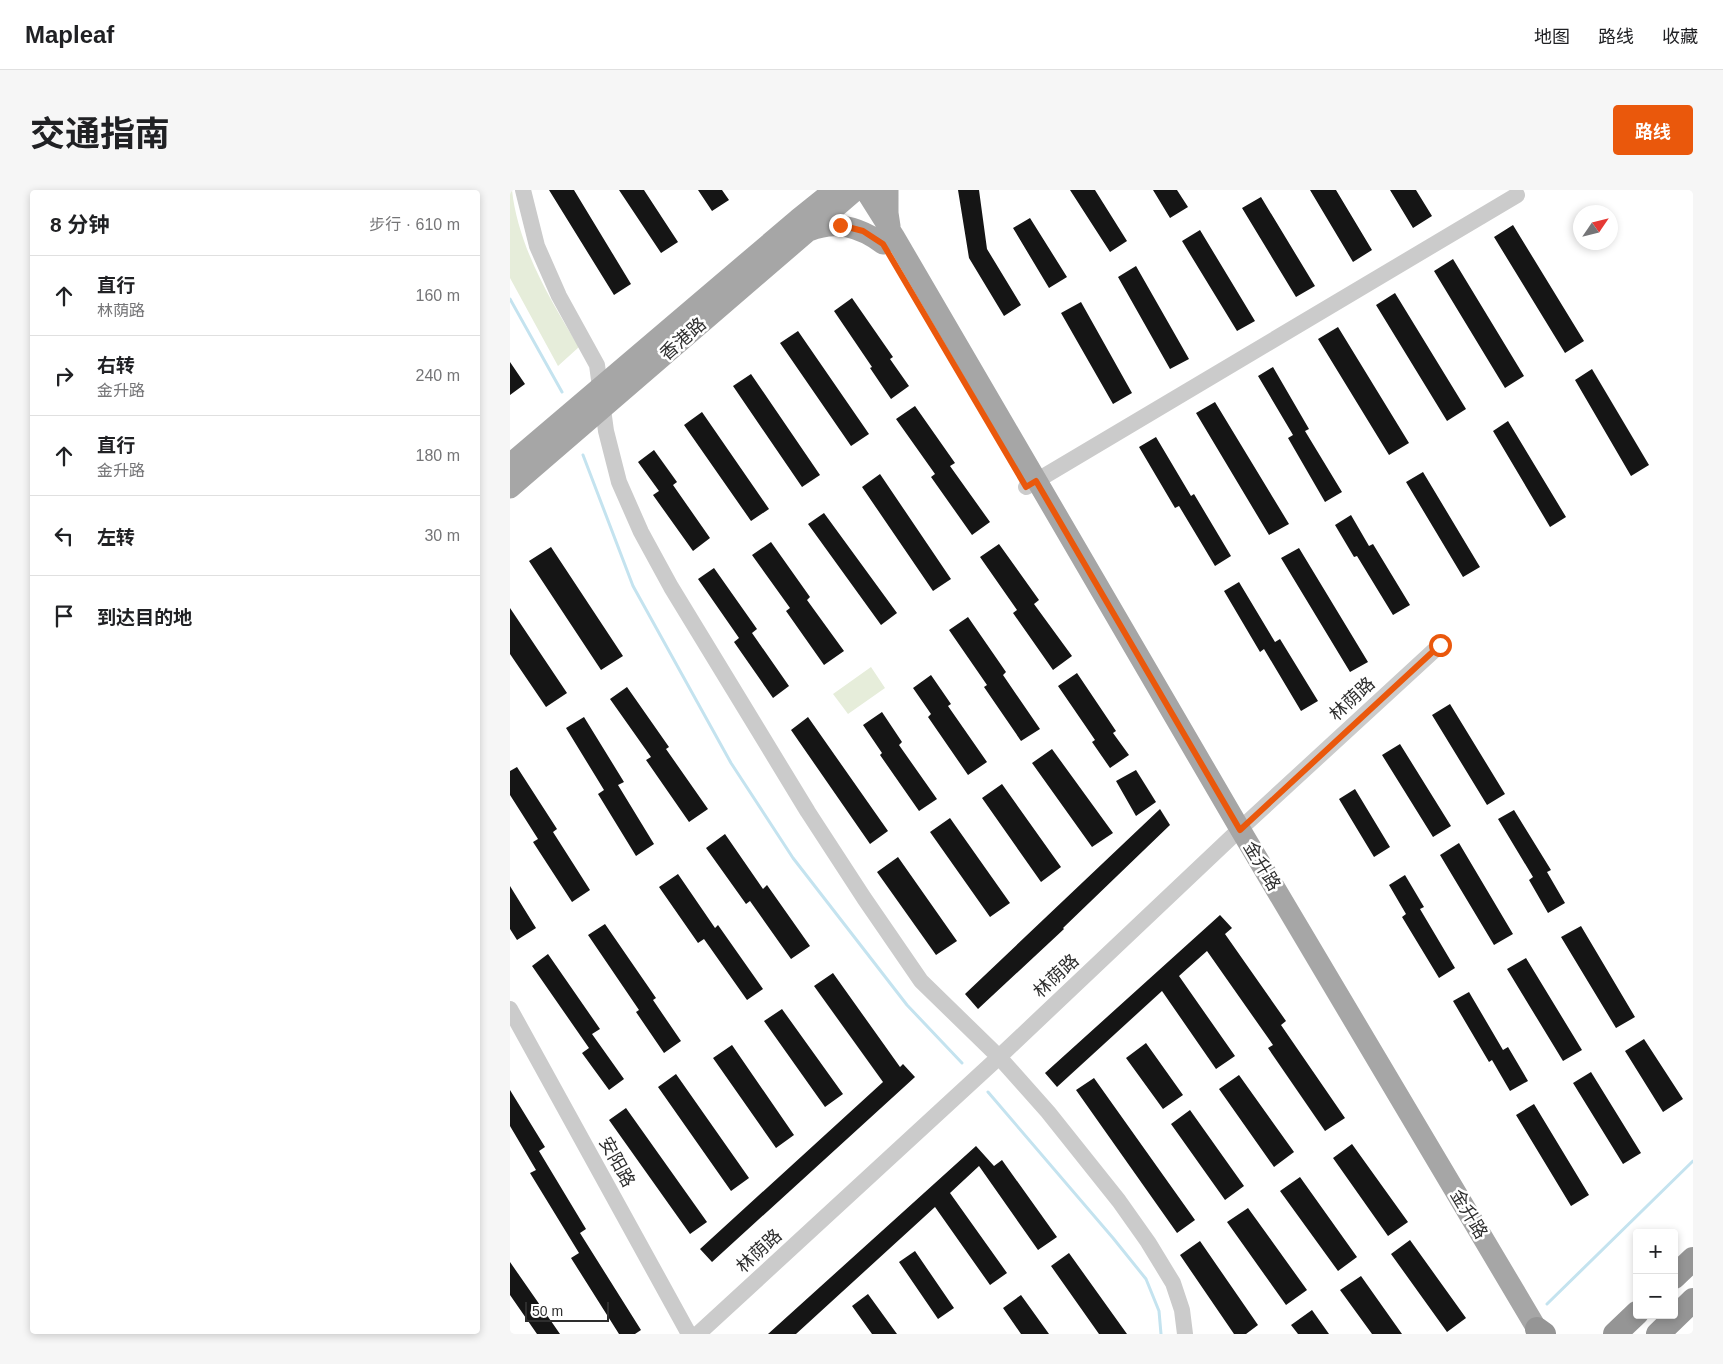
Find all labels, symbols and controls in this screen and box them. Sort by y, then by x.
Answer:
text: Mapleaf [25,21,114,48]
text: 地图 [1534,27,1570,47]
text: 路线 [1598,27,1634,47]
text: 收藏 [1662,27,1698,47]
button: 路线 [1613,105,1693,155]
text: 交通指南 [30,114,170,153]
north arrow [1573,205,1618,250]
text: 8 分钟 [50,213,110,236]
route end [829,214,852,237]
text: 步行 · 610 m [369,216,460,233]
text: 直行 [97,275,135,296]
icon: ahead [50,282,78,310]
text: 160 m [416,287,460,304]
text: 林荫路 [97,302,145,319]
street label: 香港路 [656,314,710,364]
text: 右转 [97,355,135,376]
icon: right [50,362,78,390]
text: 240 m [416,367,460,384]
text: 金升路 [97,382,145,399]
text: 直行 [97,435,135,456]
icon: ahead [50,442,78,470]
text: 180 m [416,447,460,464]
text: 金升路 [97,462,145,479]
icon: left [50,522,78,550]
text: 左转 [97,527,135,548]
text: 30 m [424,527,460,544]
icon: arrive [50,602,78,630]
text: 到达目的地 [97,607,192,628]
route start [1429,634,1452,657]
street label: 林荫路 [1325,673,1379,725]
street label: 金升路 [1240,838,1284,894]
street label: 林荫路 [1029,950,1083,1002]
street label: 安阳路 [595,1134,639,1190]
street label: 金升路 [1447,1186,1491,1242]
street label: 林荫路 [732,1225,786,1277]
map controls [1633,1229,1678,1319]
button: + [1633,1229,1678,1274]
button: − [1633,1274,1678,1319]
scale bar [525,1299,609,1322]
text: 50 m [532,1303,563,1319]

